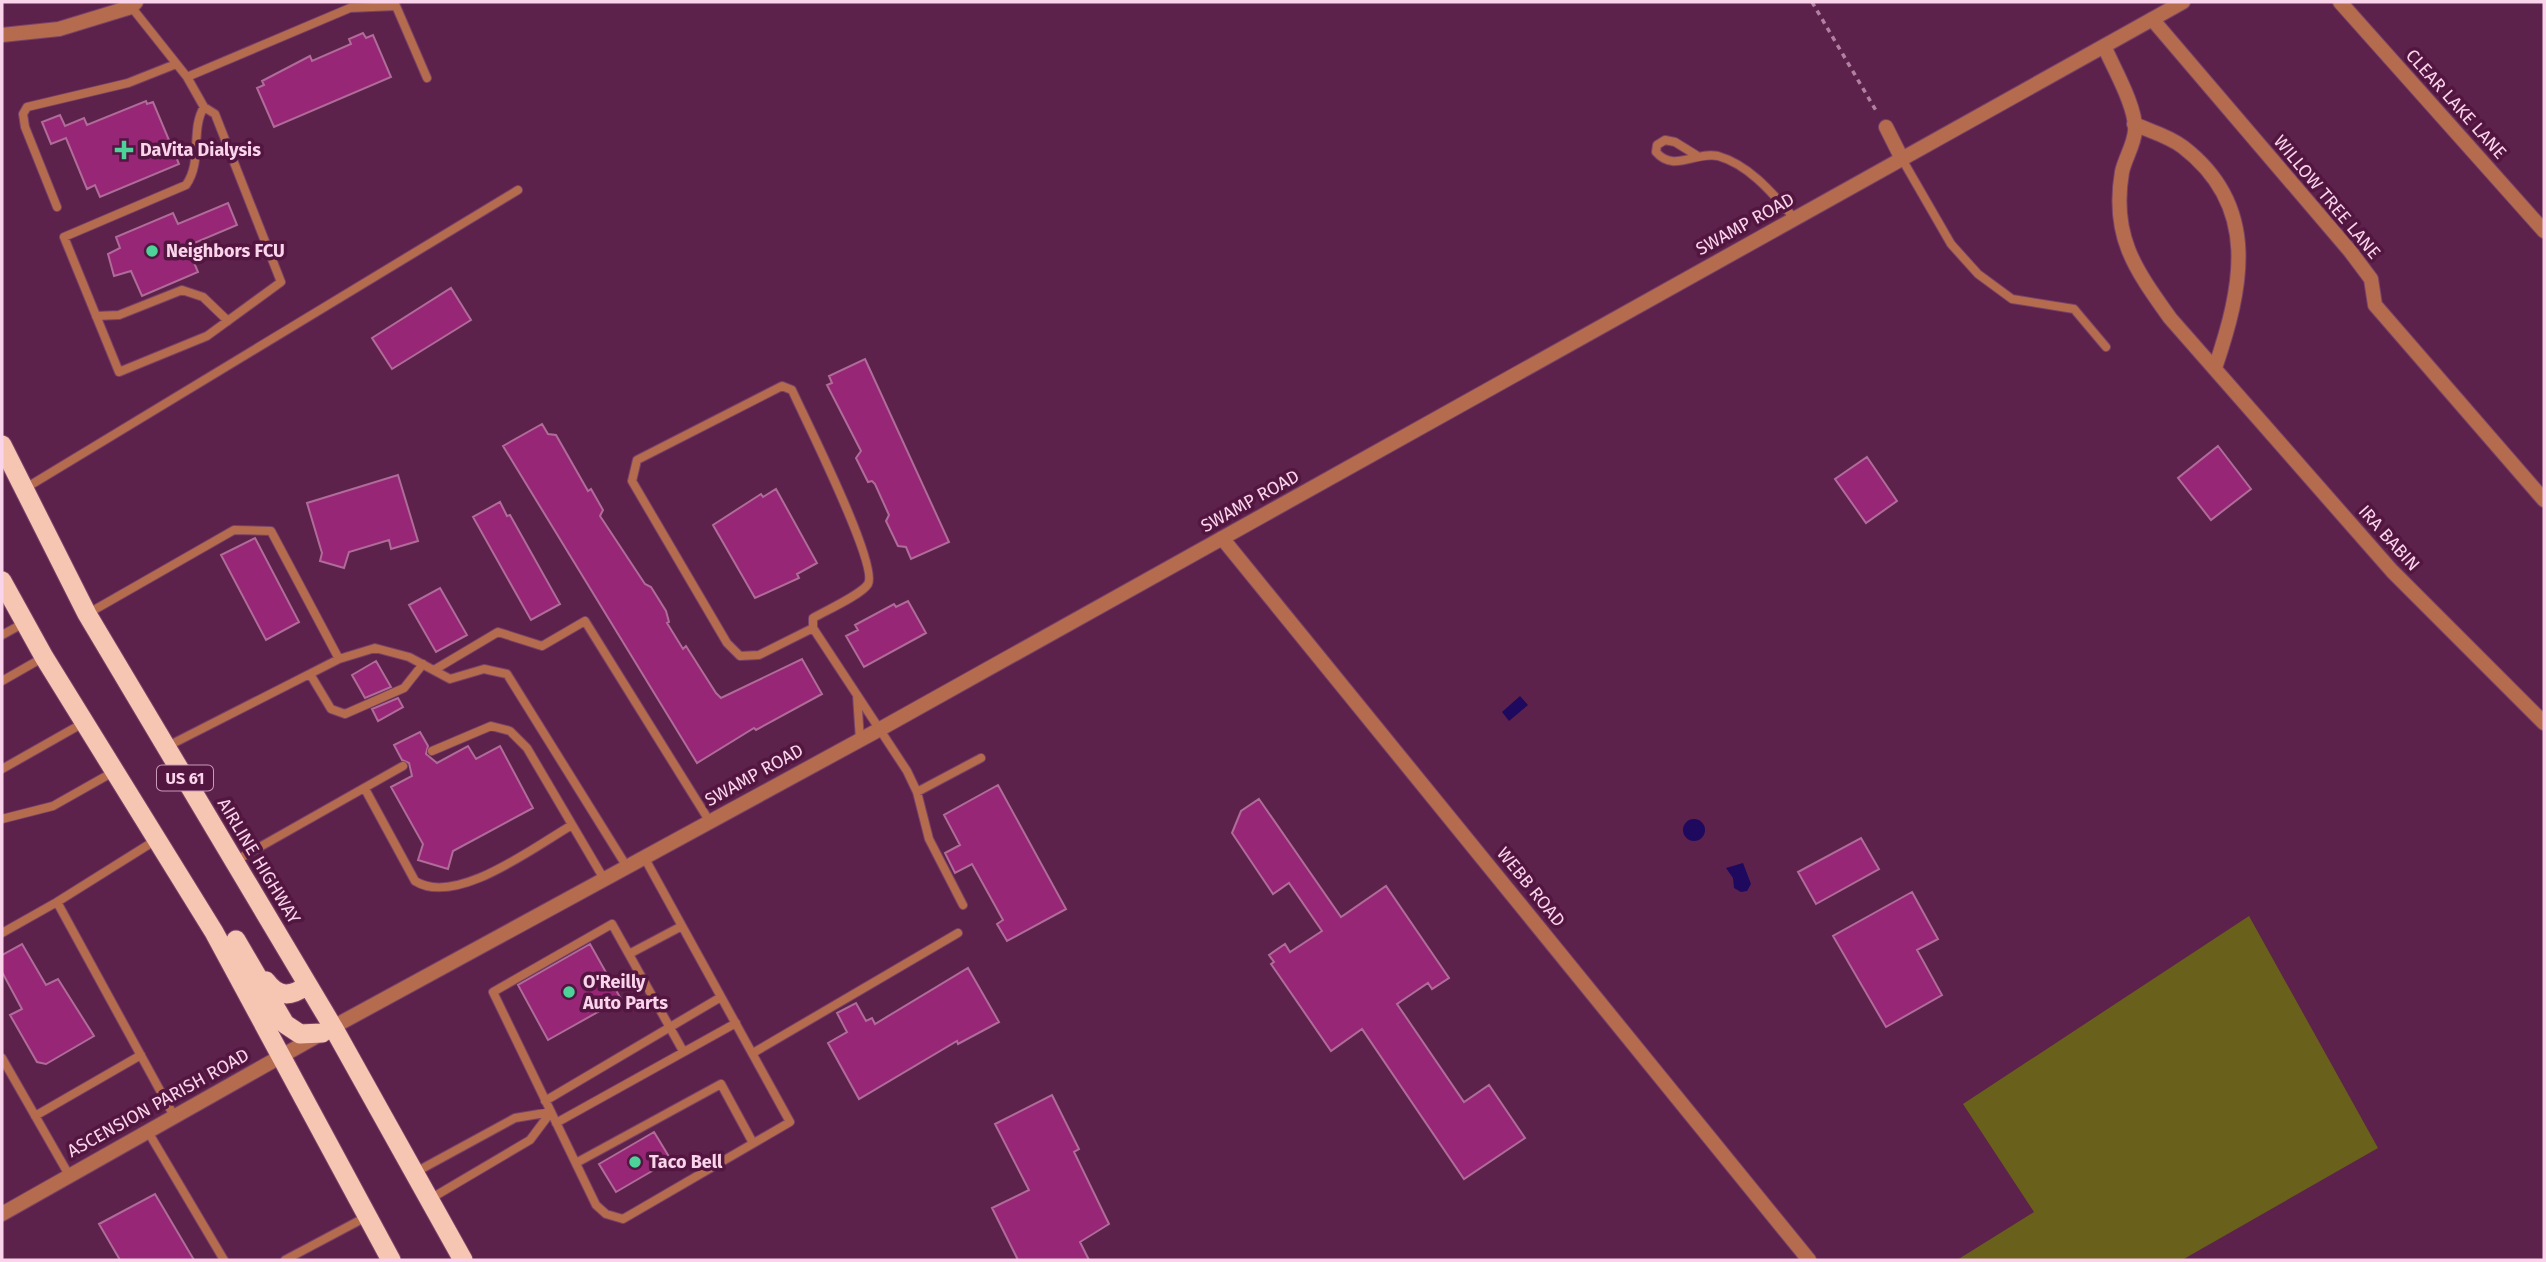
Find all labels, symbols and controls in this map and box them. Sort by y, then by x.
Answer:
street label: CLEAR LAKE LANE [2401,45,2511,163]
street label: WILLOW TREE LANE [2269,131,2385,263]
place label: DaVita Dialysis [140,139,261,161]
marker: DaVita Dialysis [114,140,134,160]
street label: SWAMP ROAD [1692,188,1798,260]
place label: Neighbors FCU [166,240,285,262]
marker: Neighbors FCU [144,243,160,259]
street label: SWAMP ROAD [1197,465,1303,537]
street label: IRA BABIN [2354,501,2424,575]
street label: SWAMP ROAD [701,739,807,811]
road number: US 61 [157,765,213,790]
street label: AIRLINE HIGHWAY [213,794,305,928]
street label: WEBB ROAD [1492,843,1570,931]
place label: O'Reilly Auto Parts [582,971,668,1014]
marker: O'Reilly Auto Parts [561,984,577,1000]
street label: ASCENSION PARISH ROAD [63,1044,253,1162]
place label: Taco Bell [649,1151,723,1173]
marker: Taco Bell [627,1154,643,1170]

